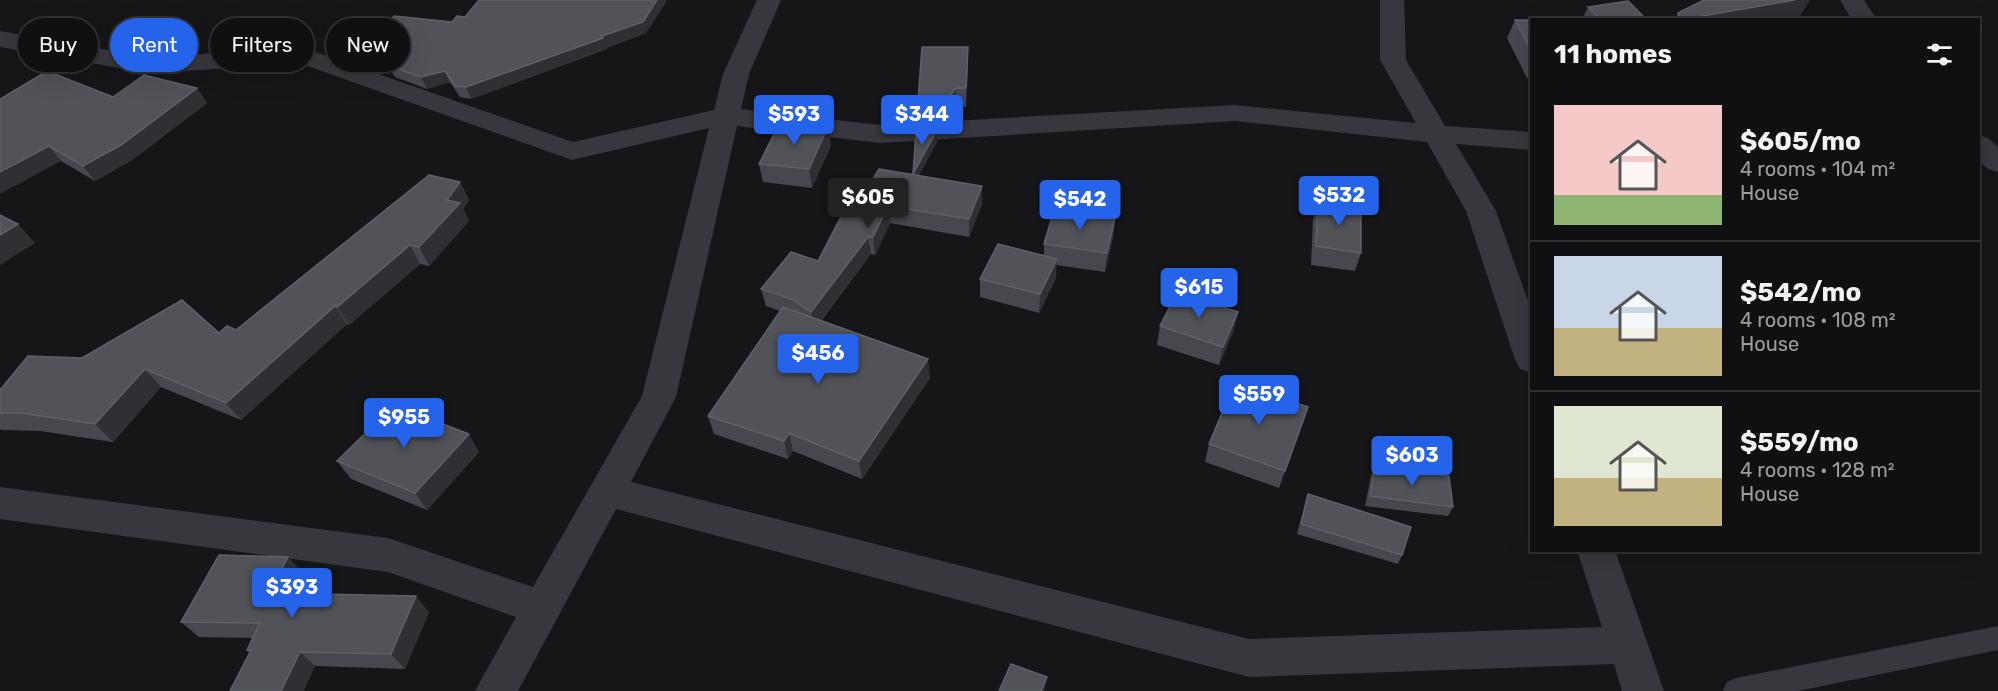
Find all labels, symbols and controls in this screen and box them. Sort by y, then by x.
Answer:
chip: Buy [18,18,98,72]
chip: Rent [110,18,198,72]
chip: Filters [210,18,314,72]
chip: New [326,18,410,72]
icon: filters [1923,38,1956,71]
text: 11 homes [1554,39,1672,70]
pin: $593 [758,95,830,146]
pin: $344 [886,95,958,146]
text: $593 [768,102,820,126]
text: $344 [895,102,949,126]
text: $605/mo [1740,126,1861,157]
icon: home [1602,129,1674,201]
text: 4 rooms · 104 m² [1740,157,1895,181]
pin: $532 [1303,176,1375,227]
pin: $605 [832,178,904,229]
pin: $542 [1044,180,1116,231]
text: House [1740,181,1799,205]
text: $532 [1313,183,1365,207]
text: $605 [842,185,894,209]
text: $542 [1054,187,1106,211]
pin: $615 [1163,268,1235,319]
text: $615 [1175,275,1223,299]
text: $542/mo [1740,277,1861,308]
icon: home [1602,280,1674,352]
text: 4 rooms · 108 m² [1740,308,1896,332]
text: House [1740,332,1799,356]
pin: $456 [782,334,854,385]
text: $456 [792,341,844,365]
pin: $559 [1223,375,1295,426]
text: $559 [1233,382,1285,406]
pin: $955 [368,398,440,449]
text: $955 [378,405,430,429]
text: $559/mo [1740,427,1859,458]
icon: home [1602,430,1674,502]
pin: $603 [1376,436,1448,487]
text: $603 [1385,443,1439,467]
text: 4 rooms · 128 m² [1740,458,1895,482]
text: House [1740,482,1799,506]
pin: $393 [256,568,328,619]
text: $393 [266,575,318,599]

